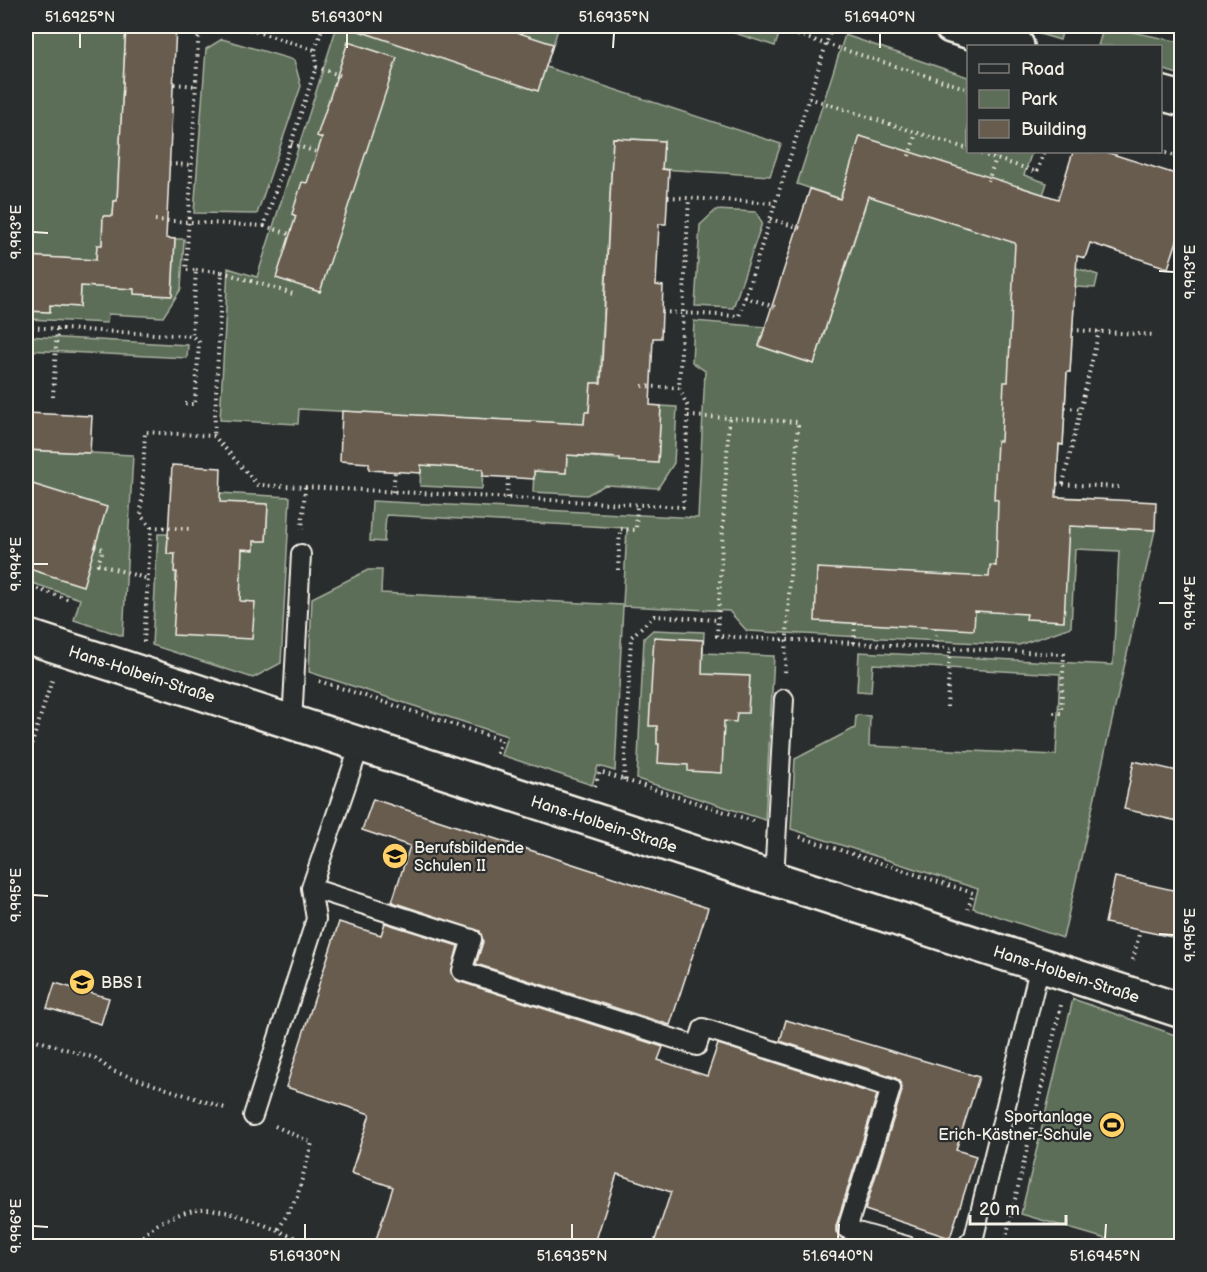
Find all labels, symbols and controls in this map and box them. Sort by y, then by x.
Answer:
text: 51.6925°N [45,8,115,27]
text: 51.6930°N [311,8,383,27]
text: 51.6935°N [579,8,649,27]
text: 51.6940°N [844,8,916,27]
legend [967,45,1162,153]
text: Road [1021,59,1065,80]
text: Park [1021,89,1057,110]
text: Building [1021,119,1087,140]
text: 9.993°E [7,205,26,259]
text: 9.993°E [1181,245,1200,299]
text: 9.994°E [7,537,26,591]
text: 9.994°E [1181,576,1200,630]
street label: Hans-Holbein-Straße [66,642,218,708]
street label: Hans-Holbein-Straße [528,792,680,858]
place label: Berufsbildende Schulen II [414,839,525,876]
school or university icon: Berufsbildende Schulen II [380,841,410,871]
text: 9.995°E [7,868,26,922]
text: 9.995°E [1181,908,1200,962]
street label: Hans-Holbein-Straße [991,942,1142,1008]
school or university icon: BBS I [67,967,97,997]
place label: BBS I [101,974,142,993]
place label: Sportanlage Erich-Kästner-Schule [938,1108,1093,1145]
sports icon: Sportanlage Erich-Kästner-Schule [1097,1110,1127,1140]
scale bar [970,1188,1066,1226]
text: 9.996°E [7,1199,26,1253]
text: 20 m [979,1199,1020,1220]
text: 51.6930°N [269,1247,341,1266]
text: 51.6935°N [537,1247,607,1266]
text: 51.6940°N [802,1247,874,1266]
text: 51.6945°N [1070,1247,1140,1266]

